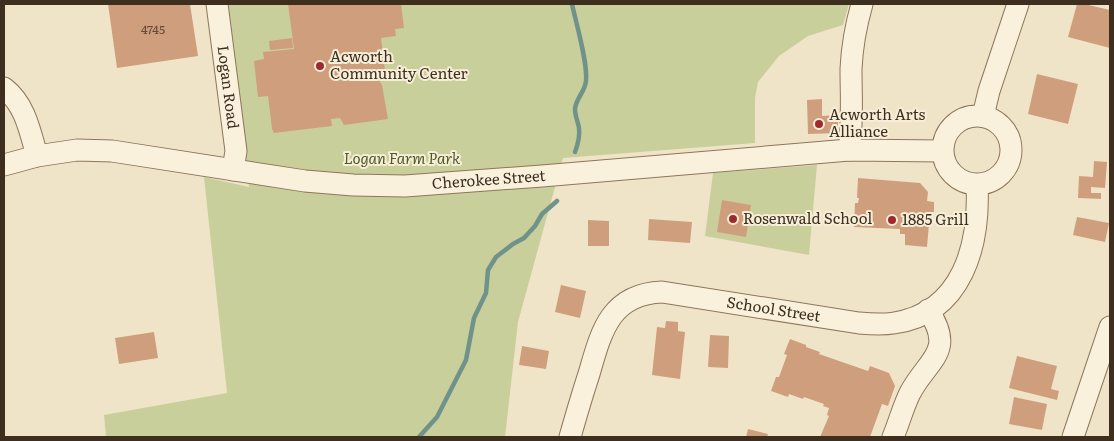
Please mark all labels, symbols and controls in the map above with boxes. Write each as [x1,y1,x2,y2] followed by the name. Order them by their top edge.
[141,20,165,38] house number: 4745
[212,44,246,130] street label: Logan Road
[330,44,468,84] place label: Acworth Community Center
[314,60,326,72] marker: Acworth Community Center
[829,102,925,142] place label: Acworth Arts Alliance
[813,118,825,130] marker: Acworth Arts Alliance
[344,146,461,169] park label: Logan Farm Park
[431,163,546,194] street label: Cherokee Street
[743,206,872,229] place label: Rosenwald School
[902,207,969,230] place label: 1885 Grill
[727,213,739,225] marker: Rosenwald School
[886,214,898,226] marker: 1885 Grill
[725,289,822,327] street label: School Street

